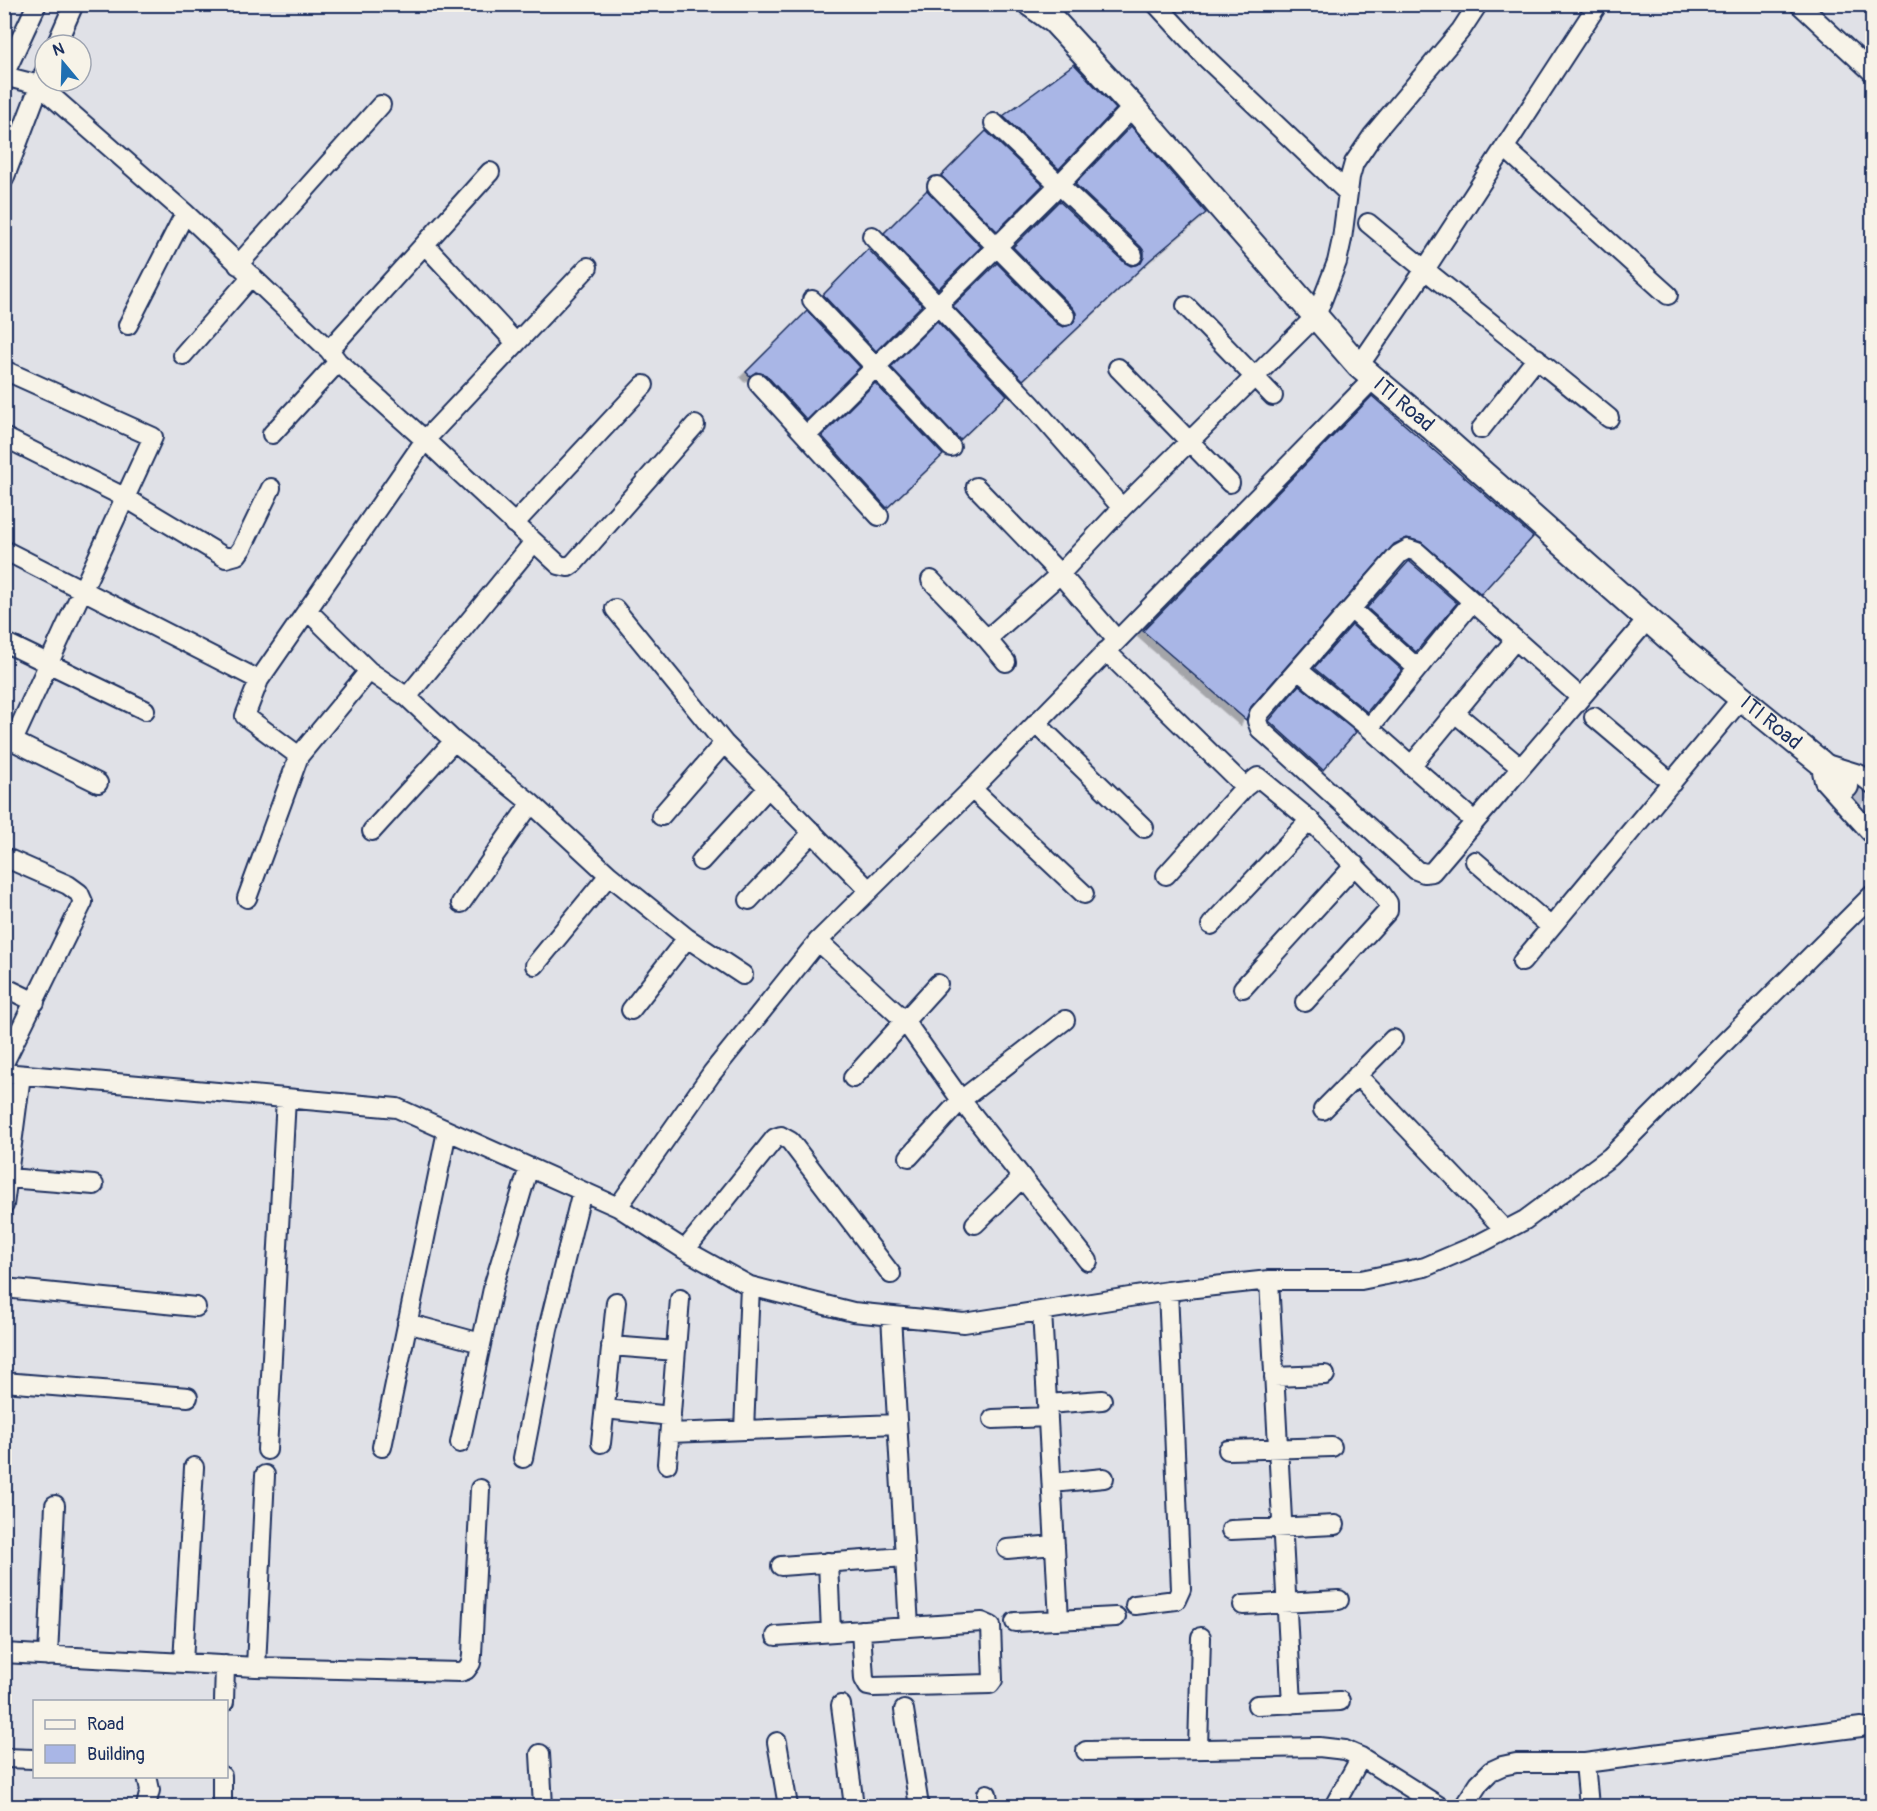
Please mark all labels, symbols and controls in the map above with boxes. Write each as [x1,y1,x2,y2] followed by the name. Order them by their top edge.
[33,33,93,93] north arrow
[50,38,67,61] text: N
[1368,371,1440,438] street label: ITI Road
[1735,690,1807,756] street label: ITI Road
[33,1700,228,1778] legend
[87,1713,124,1736] text: Road
[87,1743,145,1766] text: Building

